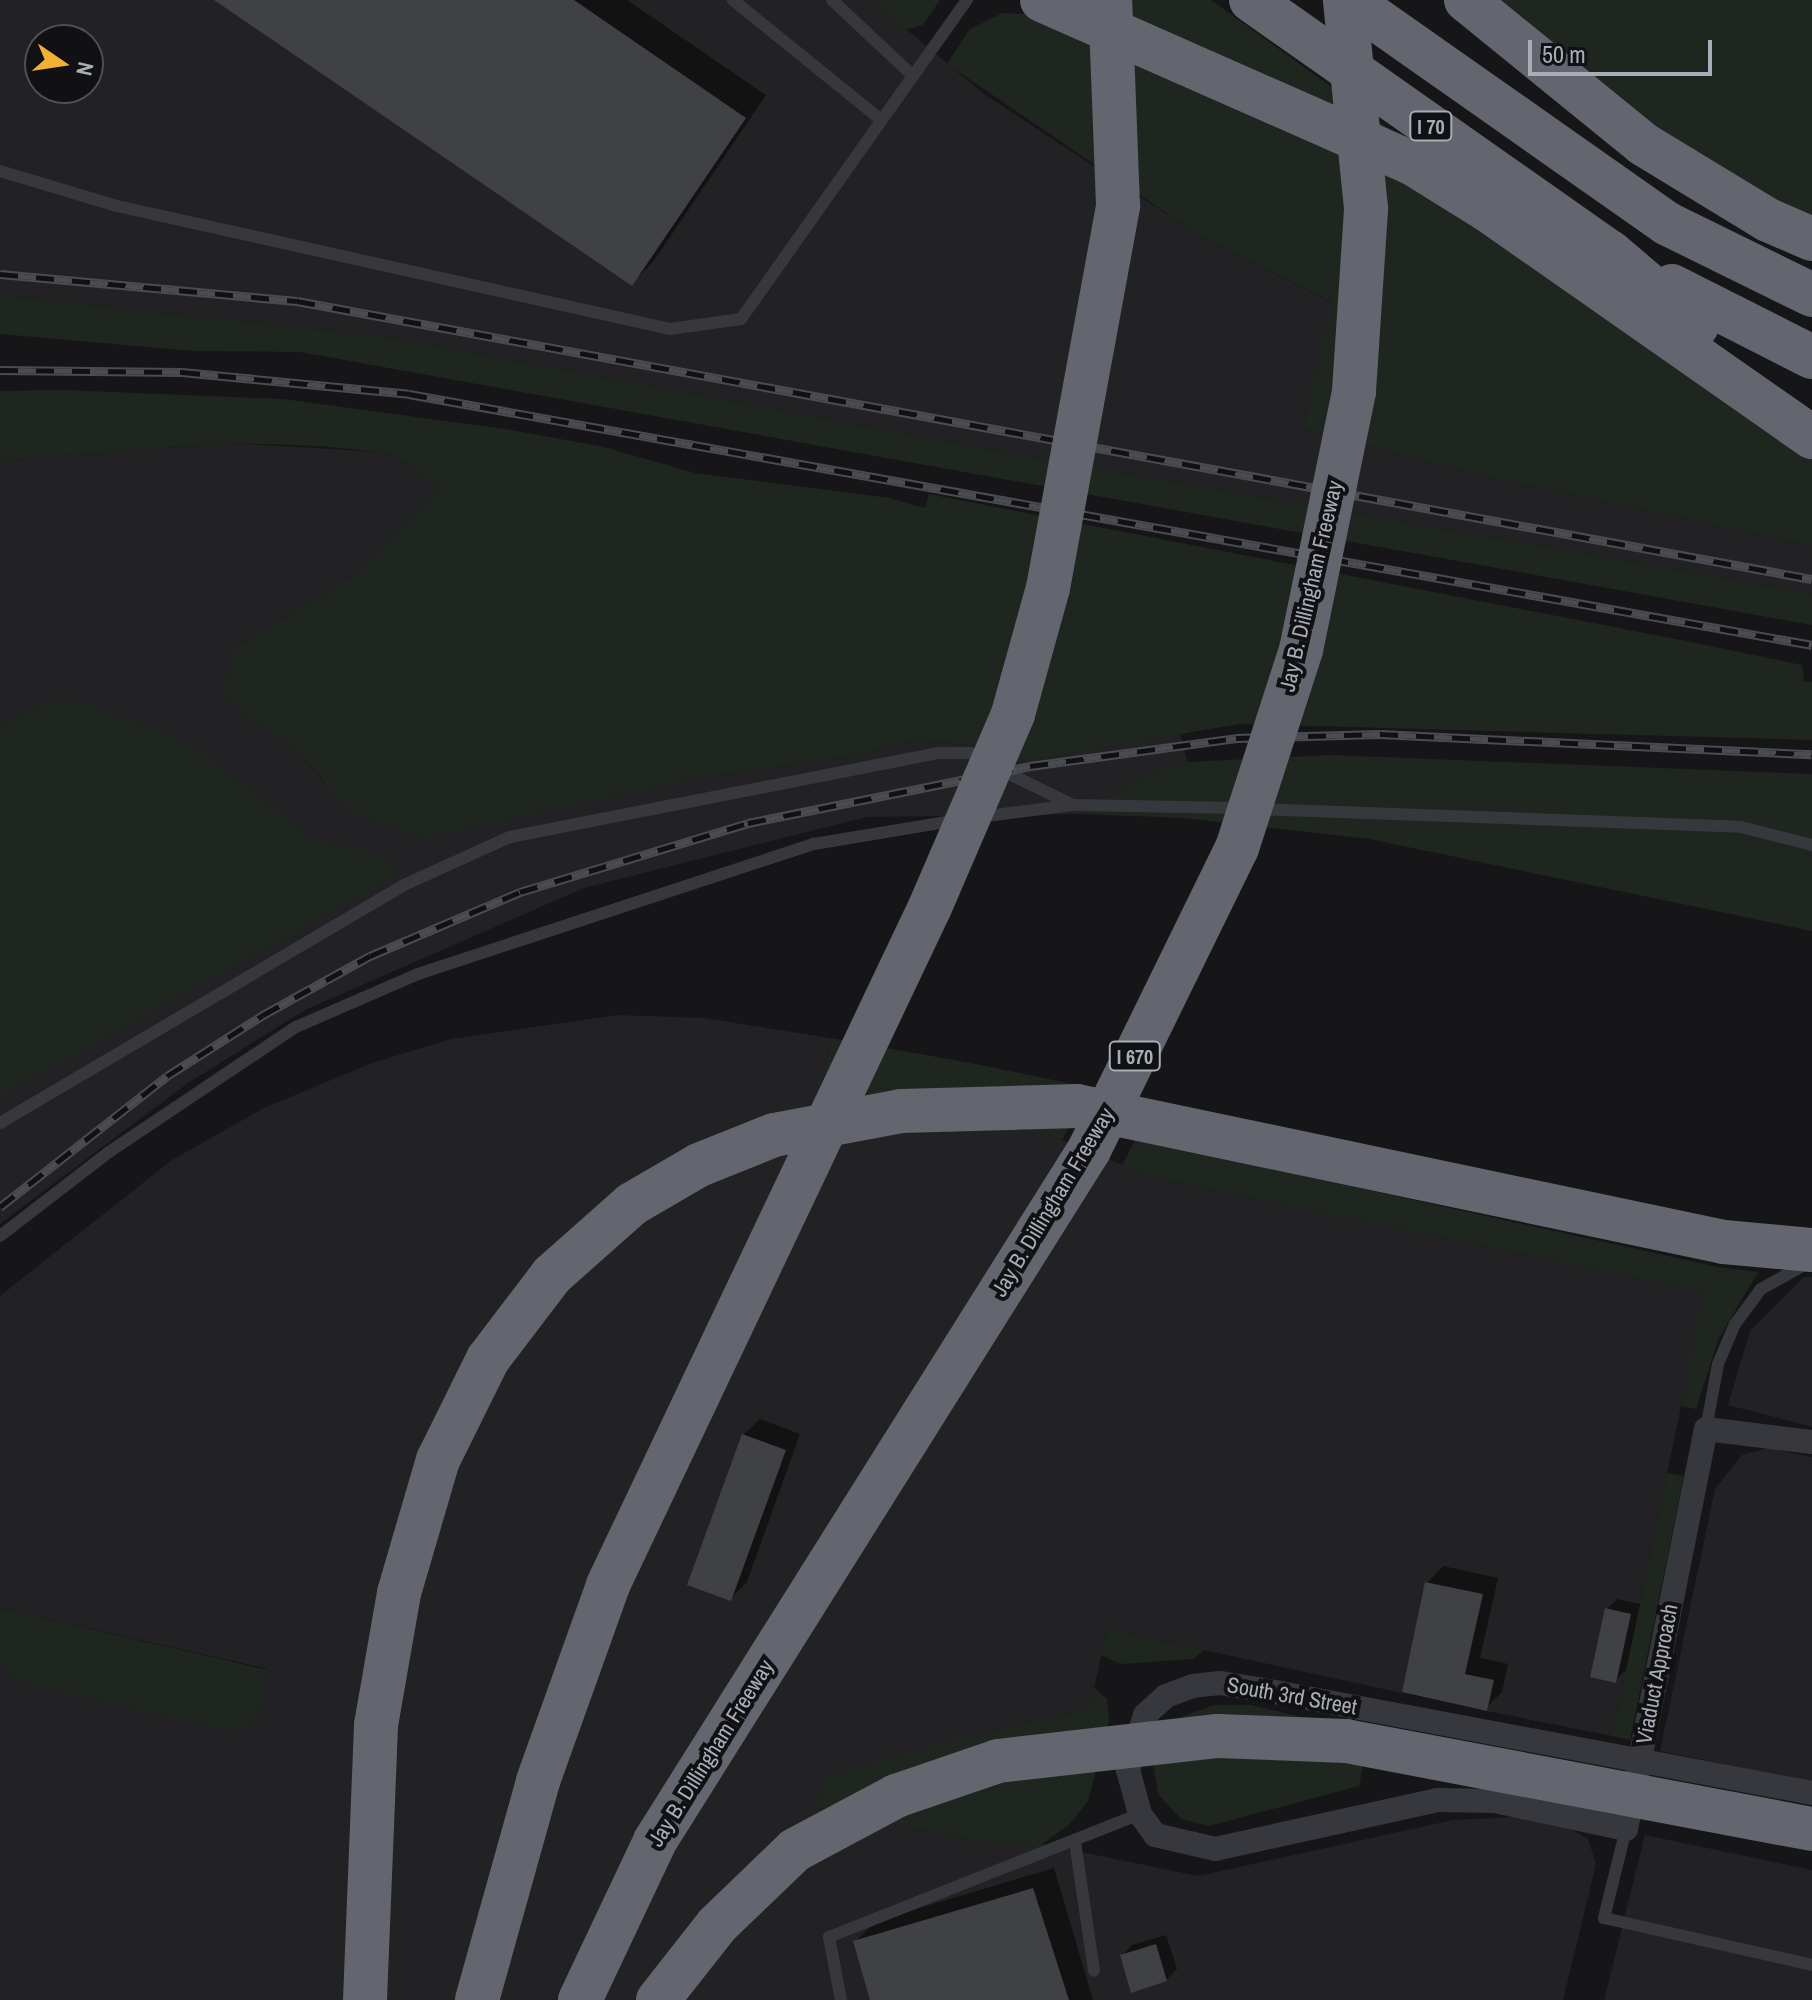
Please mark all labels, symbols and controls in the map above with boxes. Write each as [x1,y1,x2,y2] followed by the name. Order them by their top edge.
[24,24,104,104] north arrow
[1532,24,1716,74] scale bar
[1542,38,1586,70] text: 50 m
[69,59,102,79] text: N
[1409,110,1453,142] road number: I 70
[1274,478,1348,694] street label: Jay B. Dillingham Freeway
[1107,1040,1163,1072] road number: I 670
[986,1103,1120,1301] street label: Jay B. Dillingham Freeway
[1630,1601,1684,1747] street label: Viaduct Approach
[643,1655,779,1851] street label: Jay B. Dillingham Freeway
[1225,1672,1359,1720] street label: South 3rd Street

